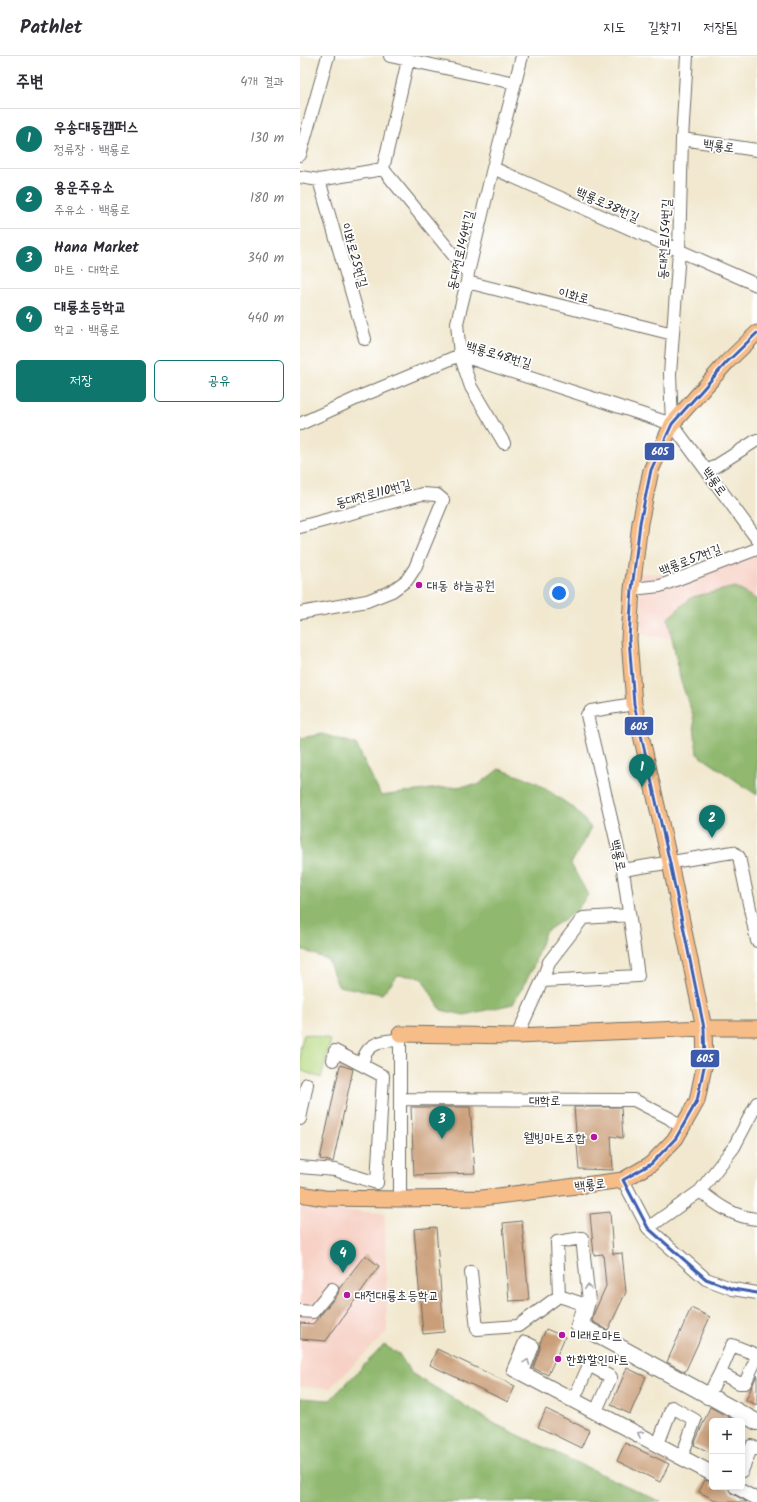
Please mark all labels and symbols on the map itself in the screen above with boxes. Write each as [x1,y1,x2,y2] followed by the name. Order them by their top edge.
[702,134,736,159] street label: 백룡로
[572,182,643,229] street label: 백룡로38번길
[653,198,678,280] street label: 동대전로154번길
[442,208,481,292] street label: 동대전로144번길
[334,220,373,290] street label: 이화로25번길
[556,282,591,310] street label: 이화로
[463,336,534,375] street label: 백룡로48번길
[644,442,675,461] line badge: 605
[651,443,670,461] text: 605
[696,463,732,501] street label: 백룡로
[333,474,414,515] street label: 동대전로110번길
[656,539,725,582] street label: 백룡로57번길
[427,576,495,597] place label: 대동 하늘공원
[414,580,424,590] marker: 대동 하늘공원
[549,583,569,603] your location
[624,716,654,736] line badge: 605
[630,718,649,736] text: 605
[629,754,655,787] pin: 1
[699,805,725,838] pin: 2
[604,838,631,873] street label: 백룡로
[690,1049,720,1068] line badge: 605
[696,1050,715,1068] text: 605
[529,1091,561,1112] street label: 대학로
[429,1106,455,1139] pin: 3
[523,1128,586,1149] place label: 웰빙마트조합
[589,1132,599,1142] marker: 웰빙마트조합
[573,1173,607,1198] street label: 백룡로
[330,1240,356,1273] pin: 4
[583,1284,592,1290] one-way arrow
[355,1286,439,1307] place label: 대전대룡초등학교
[342,1290,352,1300] marker: 대전대룡초등학교
[570,1326,622,1347] place label: 미래로마트
[557,1330,567,1340] marker: 미래로마트
[566,1350,629,1371] place label: 한화할인마트
[553,1354,563,1364] marker: 한화할인마트
[522,1358,530,1365] one-way arrow
[637,1432,645,1439] one-way arrow

